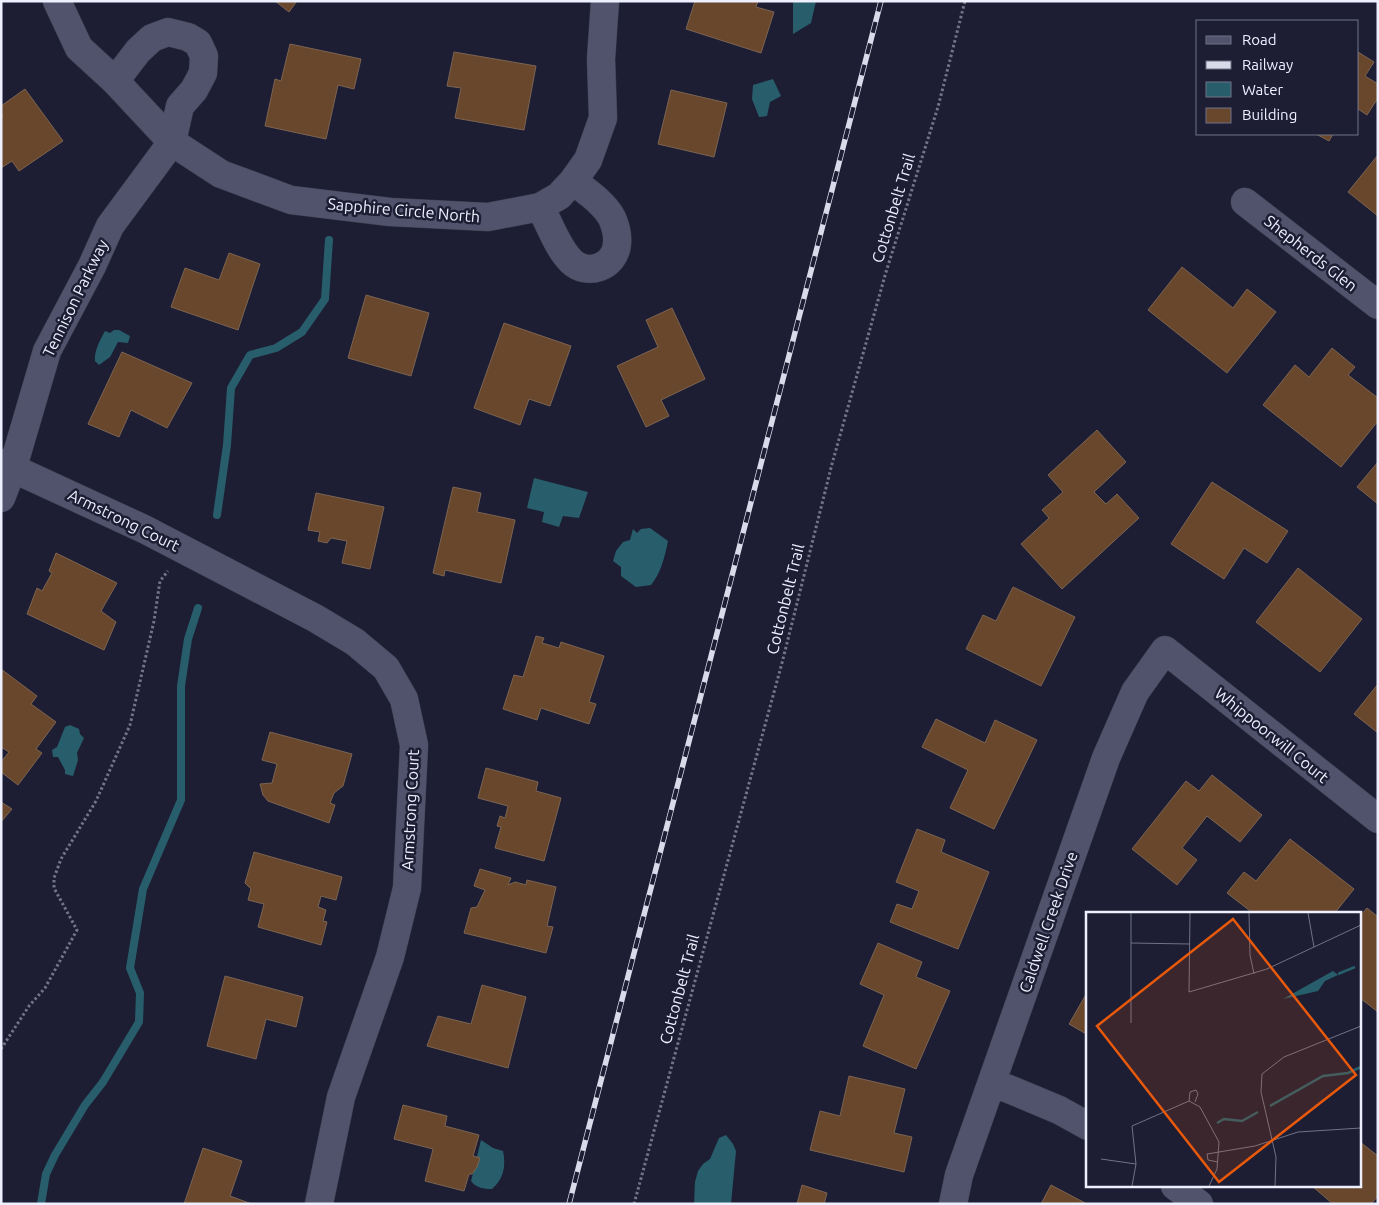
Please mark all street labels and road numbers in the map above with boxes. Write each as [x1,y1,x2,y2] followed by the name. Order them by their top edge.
[868,151,918,265] street label: Cottonbelt Trail
[327,194,481,226] street label: Sapphire Circle North
[1261,211,1361,295] street label: Shepherds Glen
[39,236,111,360] street label: Tennison Parkway
[65,485,183,555] street label: Armstrong Court
[763,542,807,656] street label: Cottonbelt Trail
[1212,684,1333,787] street label: Whippoorwill Court
[398,748,422,871] street label: Armstrong Court
[1015,849,1081,995] street label: Caldwell Creek Drive
[656,932,702,1046] street label: Cottonbelt Trail

